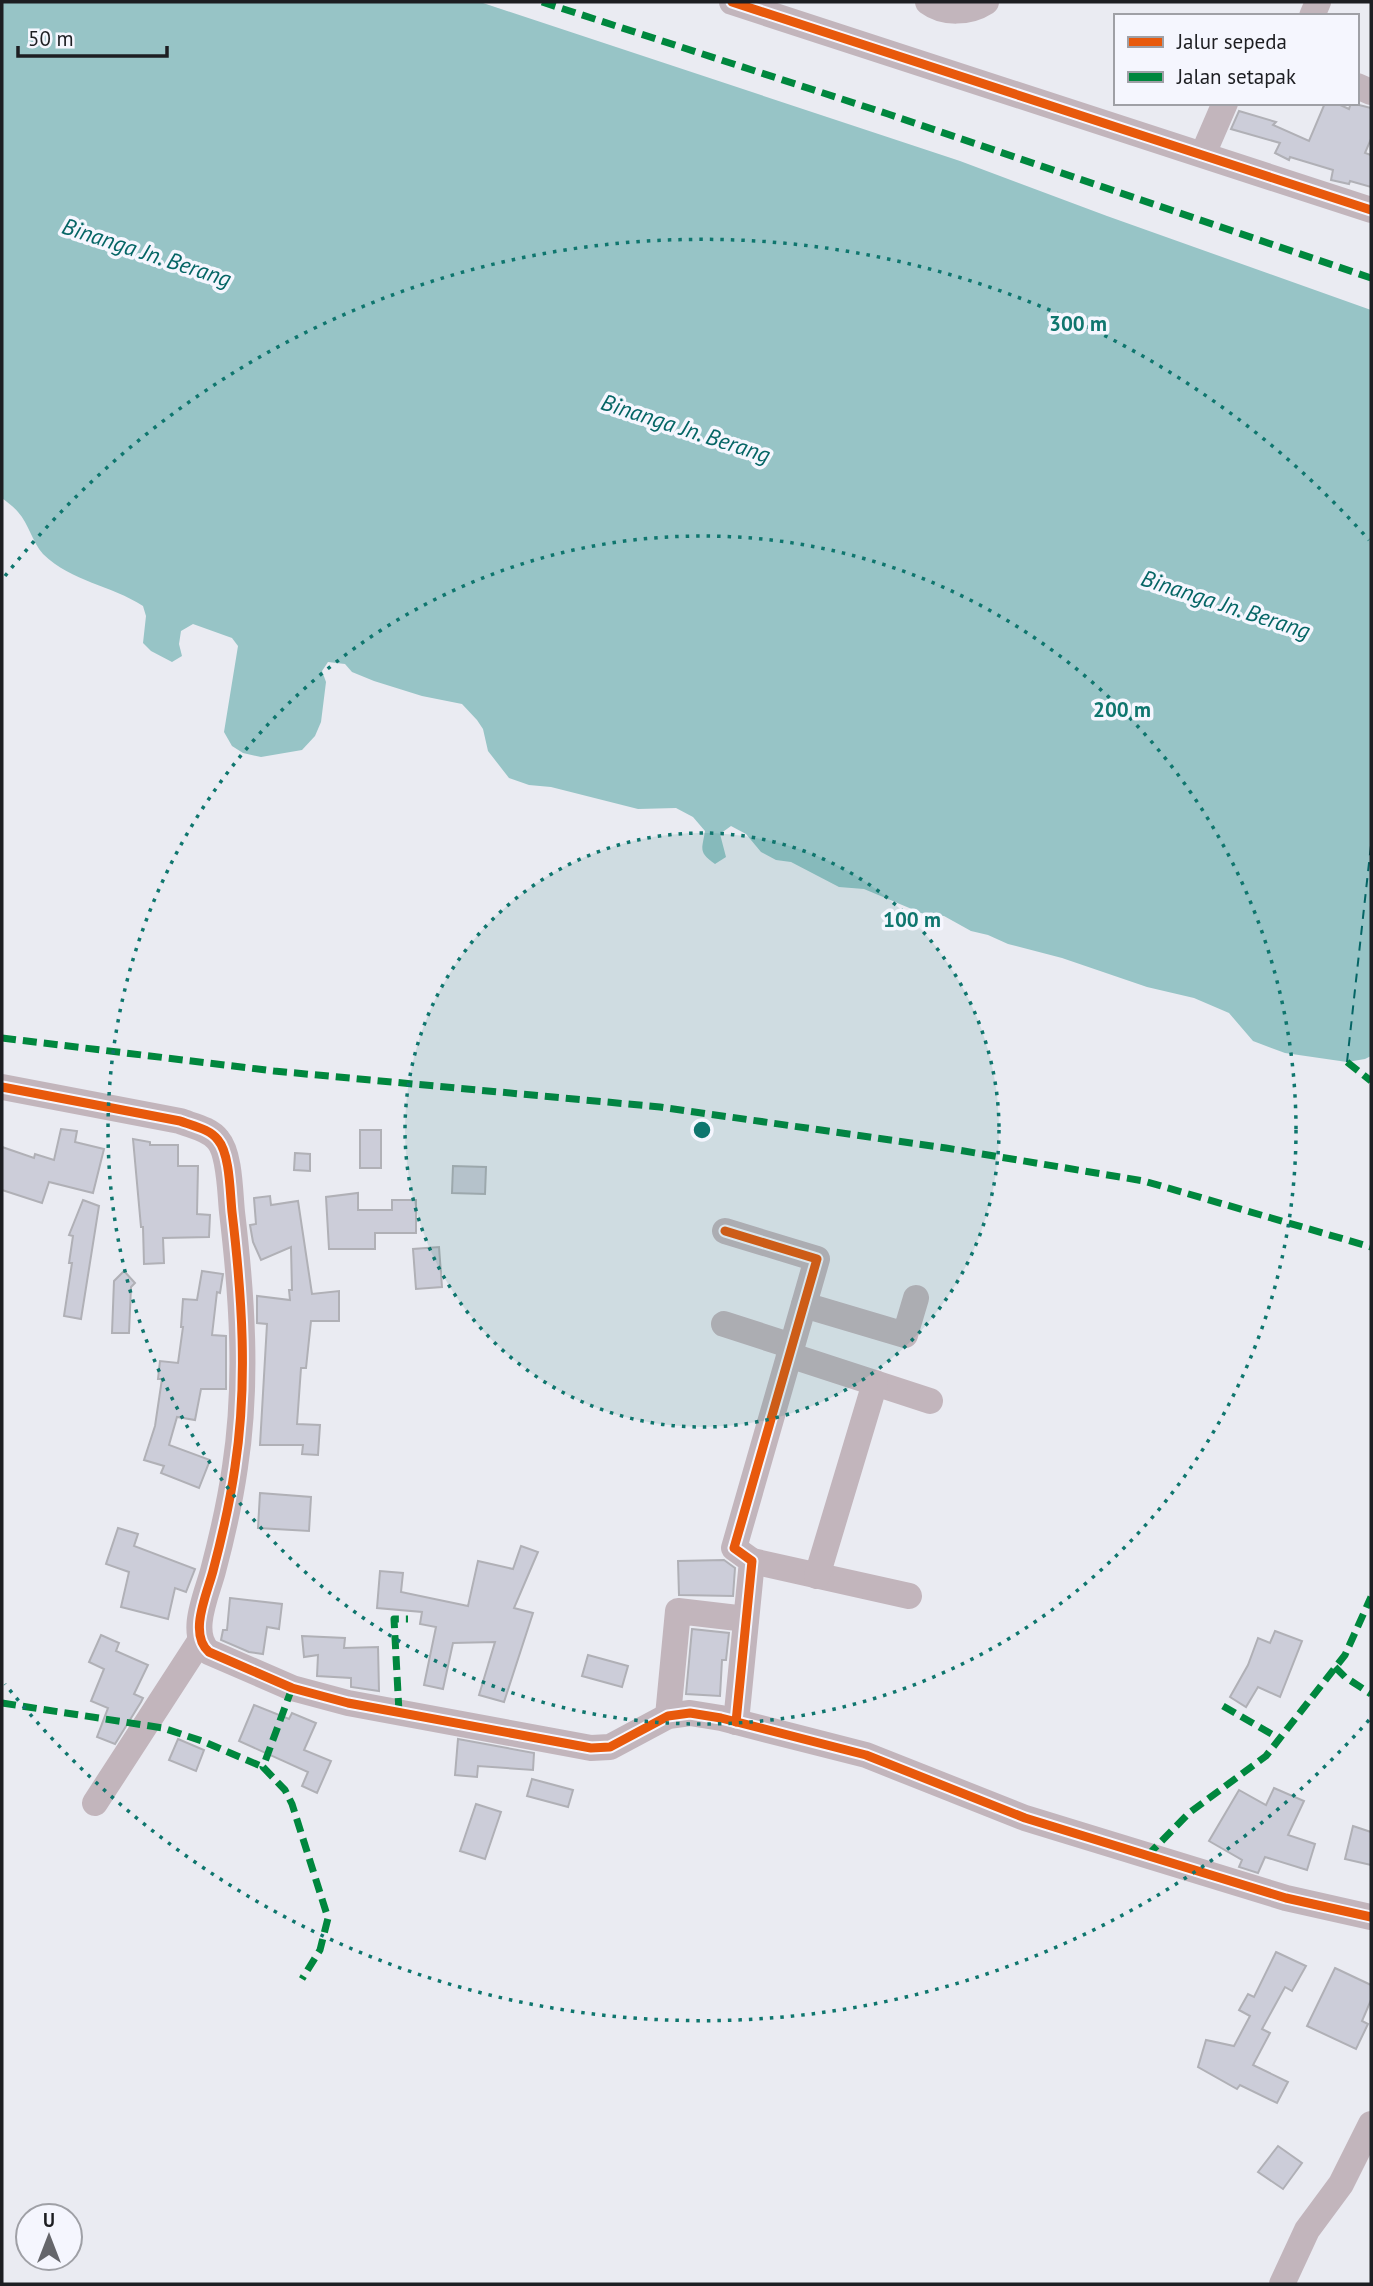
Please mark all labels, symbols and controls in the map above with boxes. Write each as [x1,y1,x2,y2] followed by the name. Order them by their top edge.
[18,14,166,58] scale bar
[1114,14,1359,105] legend
[28,25,74,52] text: 50 m
[1176,28,1287,55] text: Jalur sepeda
[1176,63,1296,90] text: Jalan setapak
[59,211,236,293] water label: Binanga Jn. Berang
[1049,310,1107,337] text: 300 m
[598,387,775,469] water label: Binanga Jn. Berang
[1138,563,1315,645] water label: Binanga Jn. Berang
[1093,696,1151,723] text: 200 m
[883,906,941,933] text: 100 m
[690,1118,714,1142] centre of rings
[14,2202,84,2272] north arrow
[43,2208,55,2232] text: U

